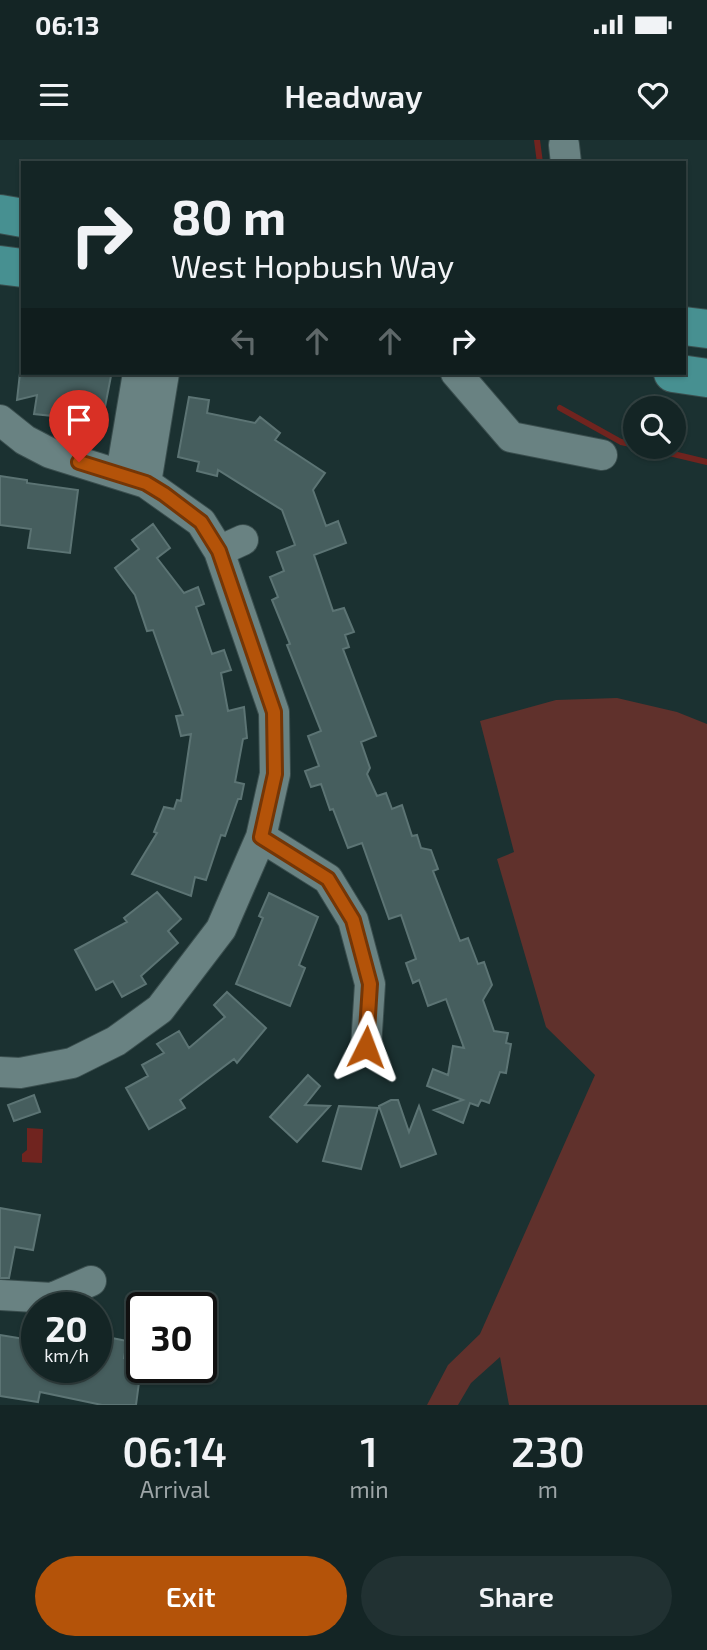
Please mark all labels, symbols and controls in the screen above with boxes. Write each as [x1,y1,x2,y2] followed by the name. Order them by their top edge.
[35,9,99,40] text: 06:13
[35,76,73,114] icon: menu
[284,76,423,114] text: Headway
[634,76,672,114] icon: heart
[171,186,286,245] text: 80 m
[56,189,147,280] icon: right
[171,246,454,284] text: West Hopbush Way
[225,322,263,360] icon: left
[298,322,336,360] icon: ahead
[371,322,409,360] icon: ahead
[444,322,482,360] icon: right
[49,390,109,462] pin
[623,396,686,459] map controls
[623,396,686,459] button: search
[60,401,98,439] icon: arrive
[329,1010,403,1084] position arrow
[126,1292,217,1383] speed limit sign: 30
[45,1307,88,1349] text: 20
[44,1344,89,1366] text: km/h
[122,1425,227,1475] text: 06:14
[360,1425,378,1475] text: 1
[511,1425,585,1475] text: 230
[140,1475,210,1503] text: Arrival
[349,1475,389,1503] text: min
[538,1475,558,1503] text: m
[35,1556,347,1636] button: Exit
[361,1556,672,1636] button: Share

